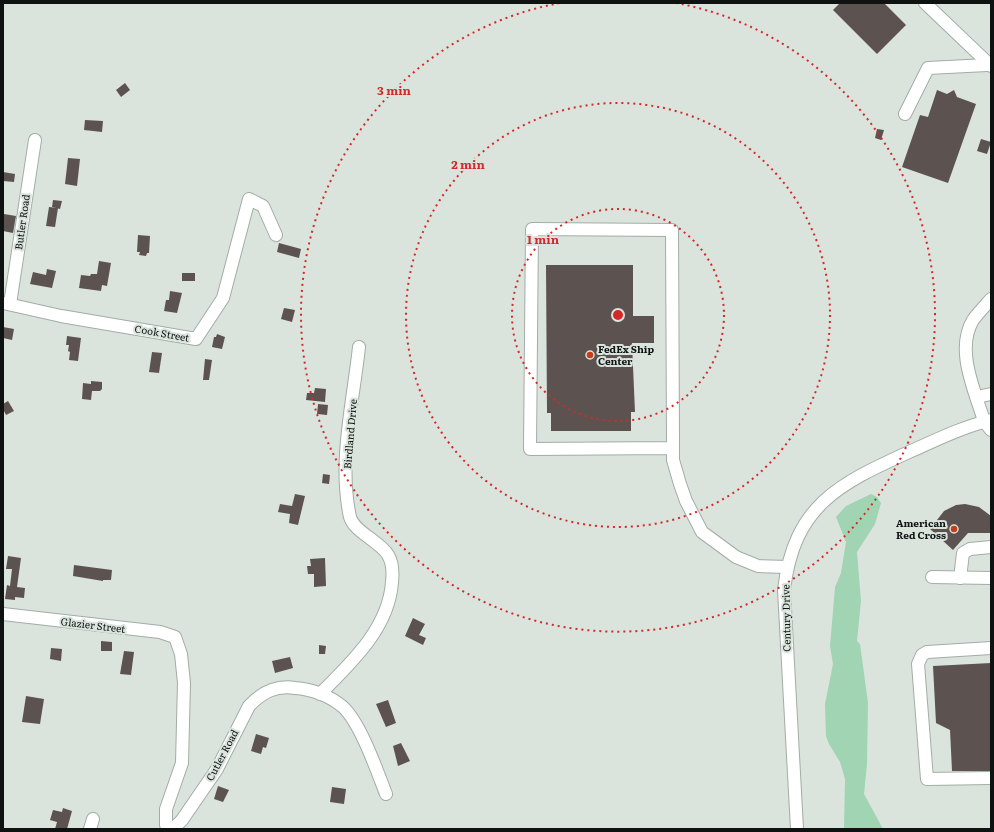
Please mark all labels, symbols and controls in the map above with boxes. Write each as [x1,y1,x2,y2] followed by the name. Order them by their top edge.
[377,81,412,99] text: 3 min
[451,155,485,173] text: 2 min
[10,193,33,251] street label: Butler Road
[527,230,560,248] text: 1 min
[611,308,625,322] centre of rings
[134,320,191,345] street label: Cook Street
[598,341,655,368] place label: FedEx Ship Center
[585,350,595,360] marker: FedEx Ship Center
[339,398,360,470] street label: Birdland Drive
[896,515,946,542] place label: American Red Cross
[949,524,959,534] marker: American Red Cross
[777,584,794,652] street label: Century Drive
[60,613,126,636] street label: Glazier Street
[202,726,241,783] street label: Cutler Road

